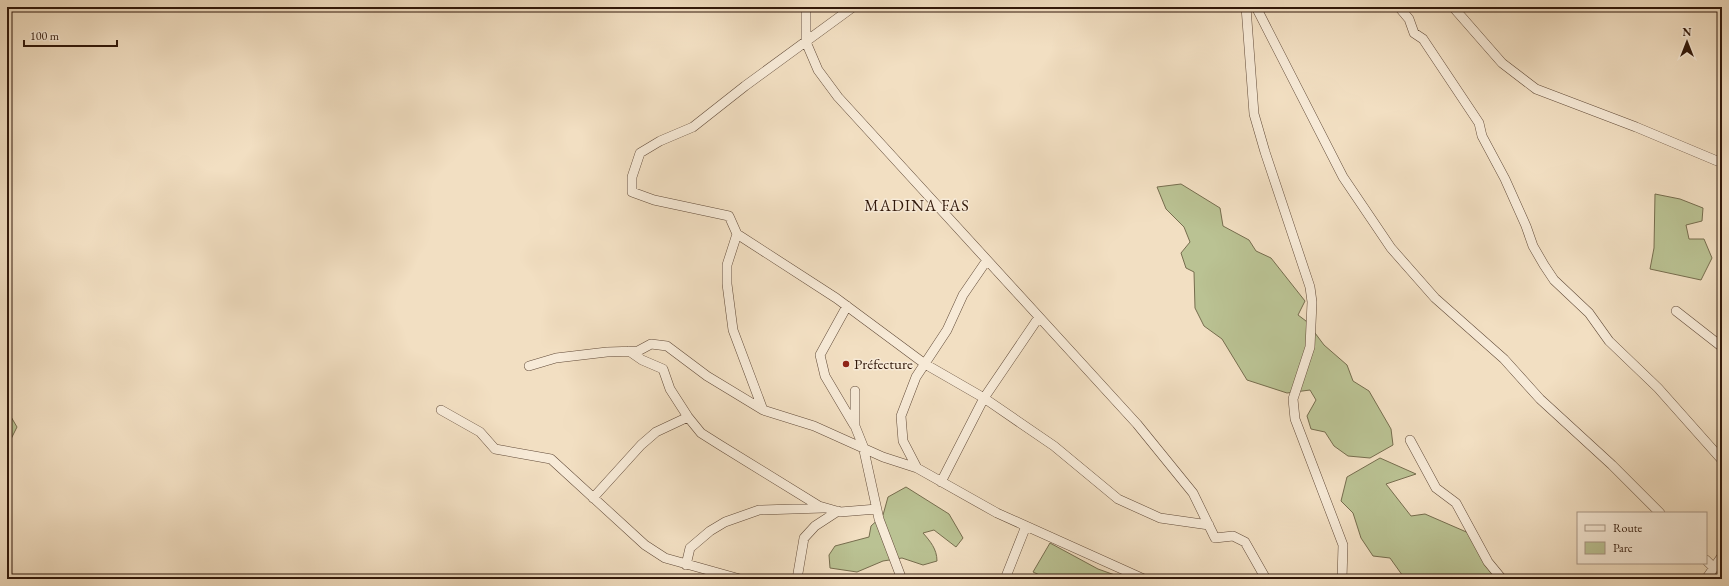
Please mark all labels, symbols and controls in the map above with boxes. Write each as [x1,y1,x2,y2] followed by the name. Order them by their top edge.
[24,22,117,48] scale bar
[1667,22,1707,62] north arrow
[1683,25,1692,39] text: N
[30,28,60,44] text: 100 m
[864,195,970,216] district label: MADINA FAS
[854,354,913,373] place label: Préfecture
[841,359,851,369] marker: Préfecture
[1577,512,1707,564] legend
[1613,520,1643,536] text: Route
[1613,540,1633,556] text: Parc

